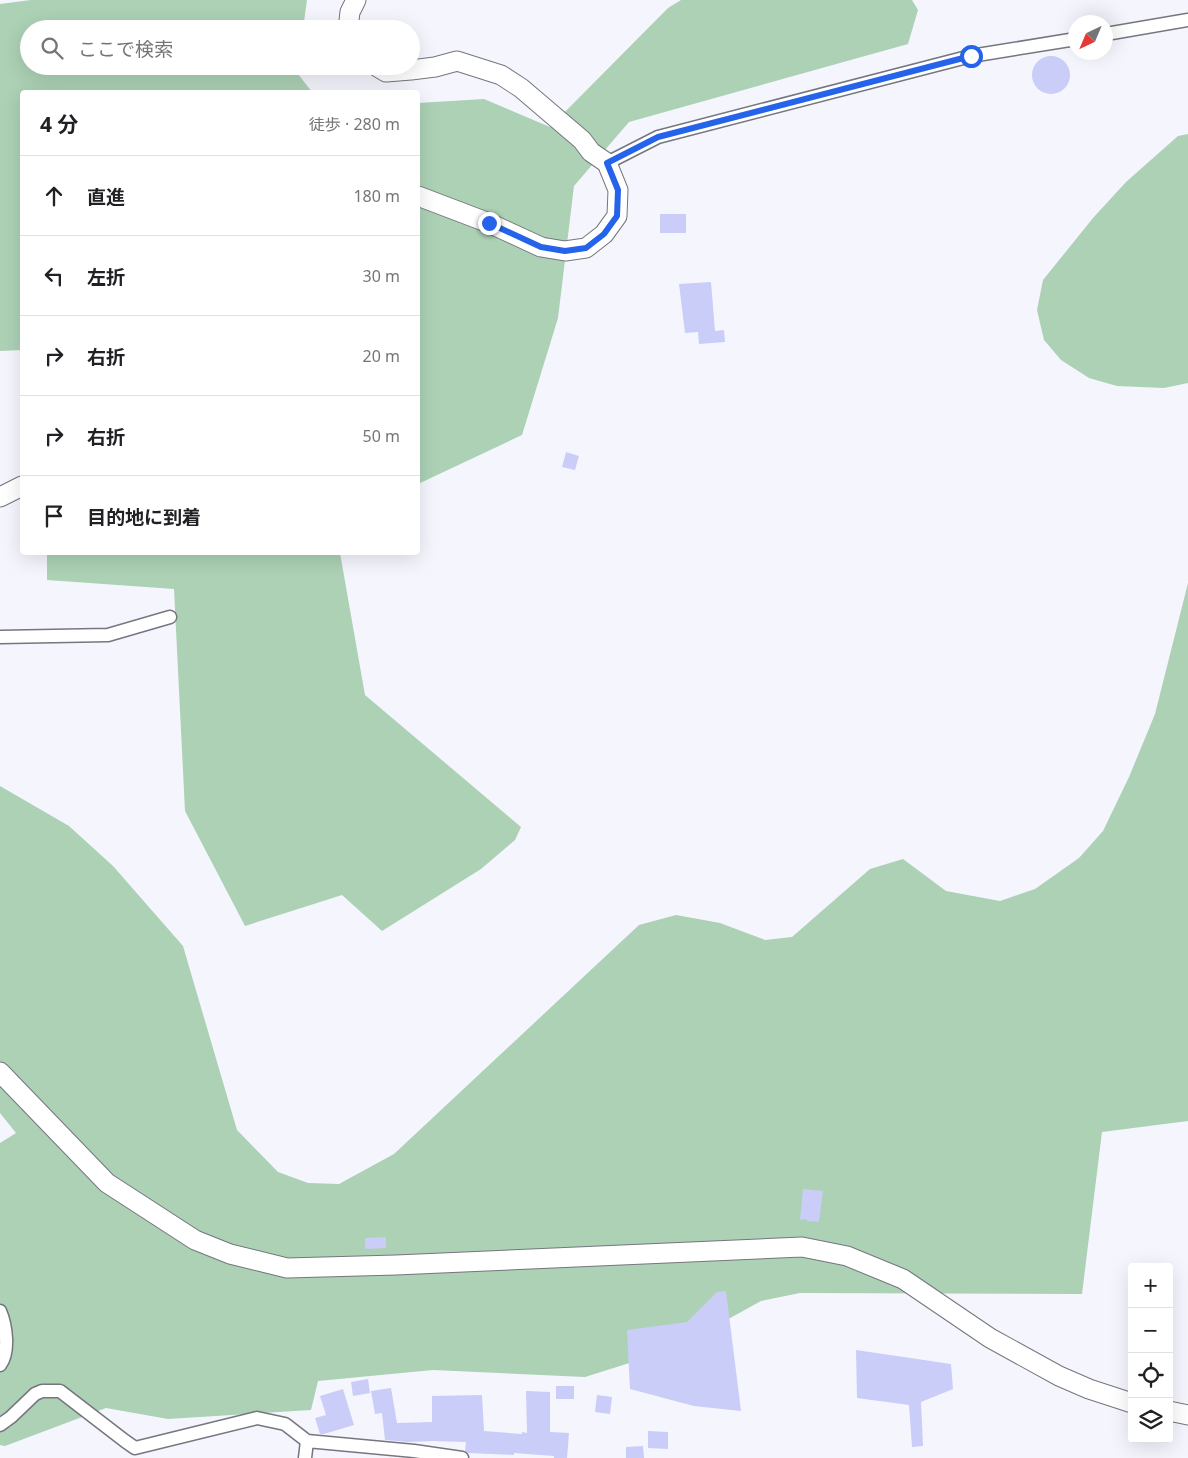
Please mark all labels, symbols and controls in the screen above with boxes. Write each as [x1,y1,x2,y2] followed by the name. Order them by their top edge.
[1068,15,1113,60] north arrow
[20,20,420,75] search box
[38,34,66,62] icon: search
[78,36,173,62] text: ここで検索
[960,45,983,68] route start
[40,110,78,138] text: 4 分
[309,113,400,135] text: 徒歩 · 280 m
[40,182,68,210] icon: ahead
[87,184,125,210] text: 直進
[353,185,400,207] text: 180 m
[478,212,501,235] route end
[40,262,68,290] icon: left
[87,264,125,290] text: 左折
[363,265,400,287] text: 30 m
[40,342,68,370] icon: right
[87,344,125,370] text: 右折
[363,345,400,367] text: 20 m
[40,422,68,450] icon: right
[87,424,125,450] text: 右折
[363,425,400,447] text: 50 m
[40,502,68,530] icon: arrive
[87,504,201,530] text: 目的地に到着
[1128,1263,1173,1443] map controls
[1128,1263,1173,1308] button: +
[1128,1308,1173,1353] button: −
[1128,1353,1173,1398] button: locate
[1128,1398,1173,1443] button: layers

